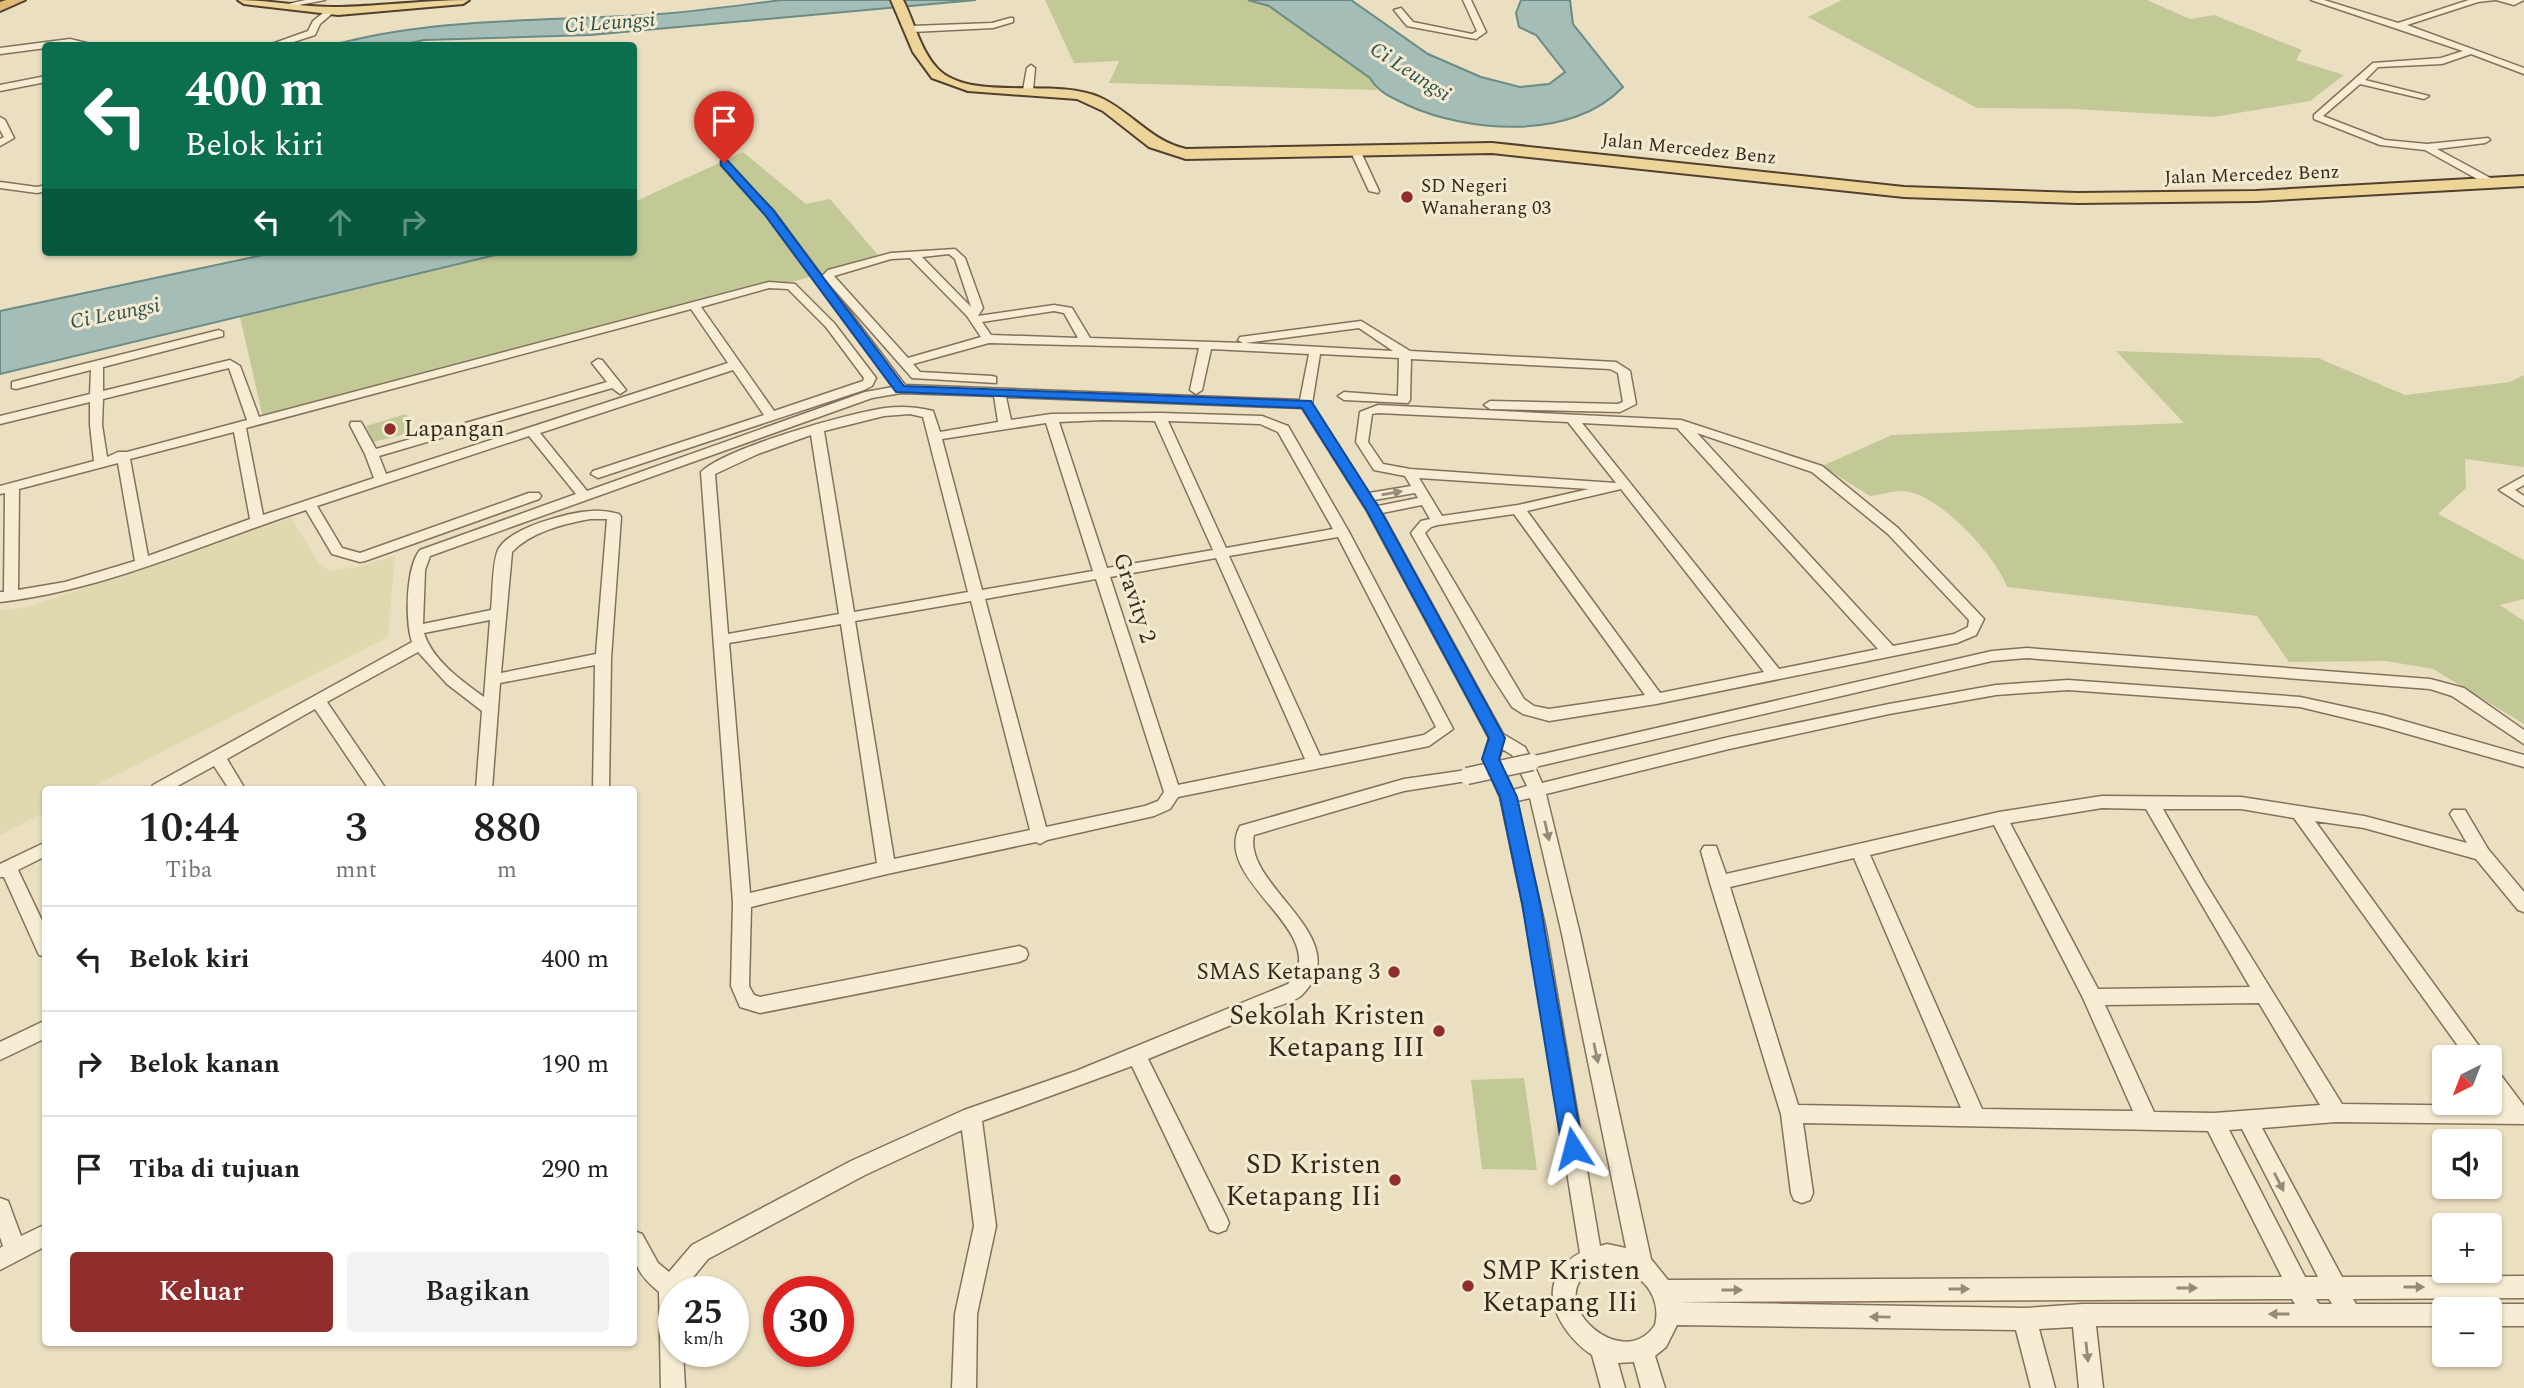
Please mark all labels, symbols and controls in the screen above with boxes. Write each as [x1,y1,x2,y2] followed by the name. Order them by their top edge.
[563,4,657,42] water label: Ci Leungsi
[1363,34,1457,110] water label: Ci Leungsi
[185,53,324,128] text: 400 m
[70,70,161,161] icon: left
[694,91,754,163] pin
[705,102,743,140] icon: arrive
[185,121,324,170] text: Belok kiri
[1600,125,1778,173] street label: Jalan Mercedez Benz
[2164,157,2340,193] street label: Jalan Mercedez Benz
[1421,172,1552,223] place label: SD Negeri Wanaherang 03
[1399,189,1415,205] marker: SD Negeri Wanaherang 03
[248,203,286,241] icon: left
[321,203,359,241] icon: ahead
[394,203,432,241] icon: right
[67,290,163,338] water label: Ci Leungsi
[404,412,504,447] place label: Lapangan
[382,421,398,437] marker: Lapangan
[1381,487,1403,498] one-way arrow
[1103,548,1165,648] street label: Gravity 2
[138,797,239,860] text: 10:44
[345,797,367,860] text: 3
[473,797,541,860] text: 880
[1542,821,1553,843] one-way arrow
[165,853,212,888] text: Tiba
[336,853,377,888] text: mnt
[497,853,517,888] text: m
[129,939,249,979] text: Belok kiri
[541,939,609,979] text: 400 m
[70,940,108,978] icon: left
[1196,955,1380,990] place label: SMAS Ketapang 3
[1386,964,1402,980] marker: SMAS Ketapang 3
[1229,994,1425,1069] place label: Sekolah Kristen Ketapang III
[1431,1023,1447,1039] marker: Sekolah Kristen Ketapang III
[1591,1042,1602,1064] one-way arrow
[129,1044,280,1084] text: Belok kanan
[541,1044,609,1084] text: 190 m
[70,1045,108,1083] icon: right
[2432,1045,2502,1115] north arrow
[2432,1045,2502,1367] map controls
[1536,1111,1610,1185] position arrow
[2432,1129,2502,1199] button: sound
[1226,1143,1381,1218] place label: SD Kristen Ketapang IIi
[129,1149,300,1189] text: Tiba di tujuan
[541,1149,609,1189] text: 290 m
[70,1150,108,1188] icon: arrive
[1387,1172,1403,1188] marker: SD Kristen Ketapang IIi
[2274,1172,2285,1192] one-way arrow
[2432,1213,2502,1283] button: +
[1482,1249,1640,1324] place label: SMP Kristen Ketapang IIi
[70,1252,333,1332] button: Keluar
[347,1252,609,1332] button: Bagikan
[763,1276,854,1367] speed limit sign: 30
[1460,1278,1476,1294] marker: SMP Kristen Ketapang IIi
[2403,1281,2425,1293] one-way arrow
[2176,1282,2198,1294] one-way arrow
[1948,1283,1970,1295] one-way arrow
[1721,1284,1743,1296] one-way arrow
[684,1286,723,1339] text: 25
[2432,1297,2502,1367] button: −
[2267,1308,2289,1320] one-way arrow
[1868,1311,1890,1323] one-way arrow
[683,1325,724,1352] text: km/h
[2081,1341,2092,1363] one-way arrow

